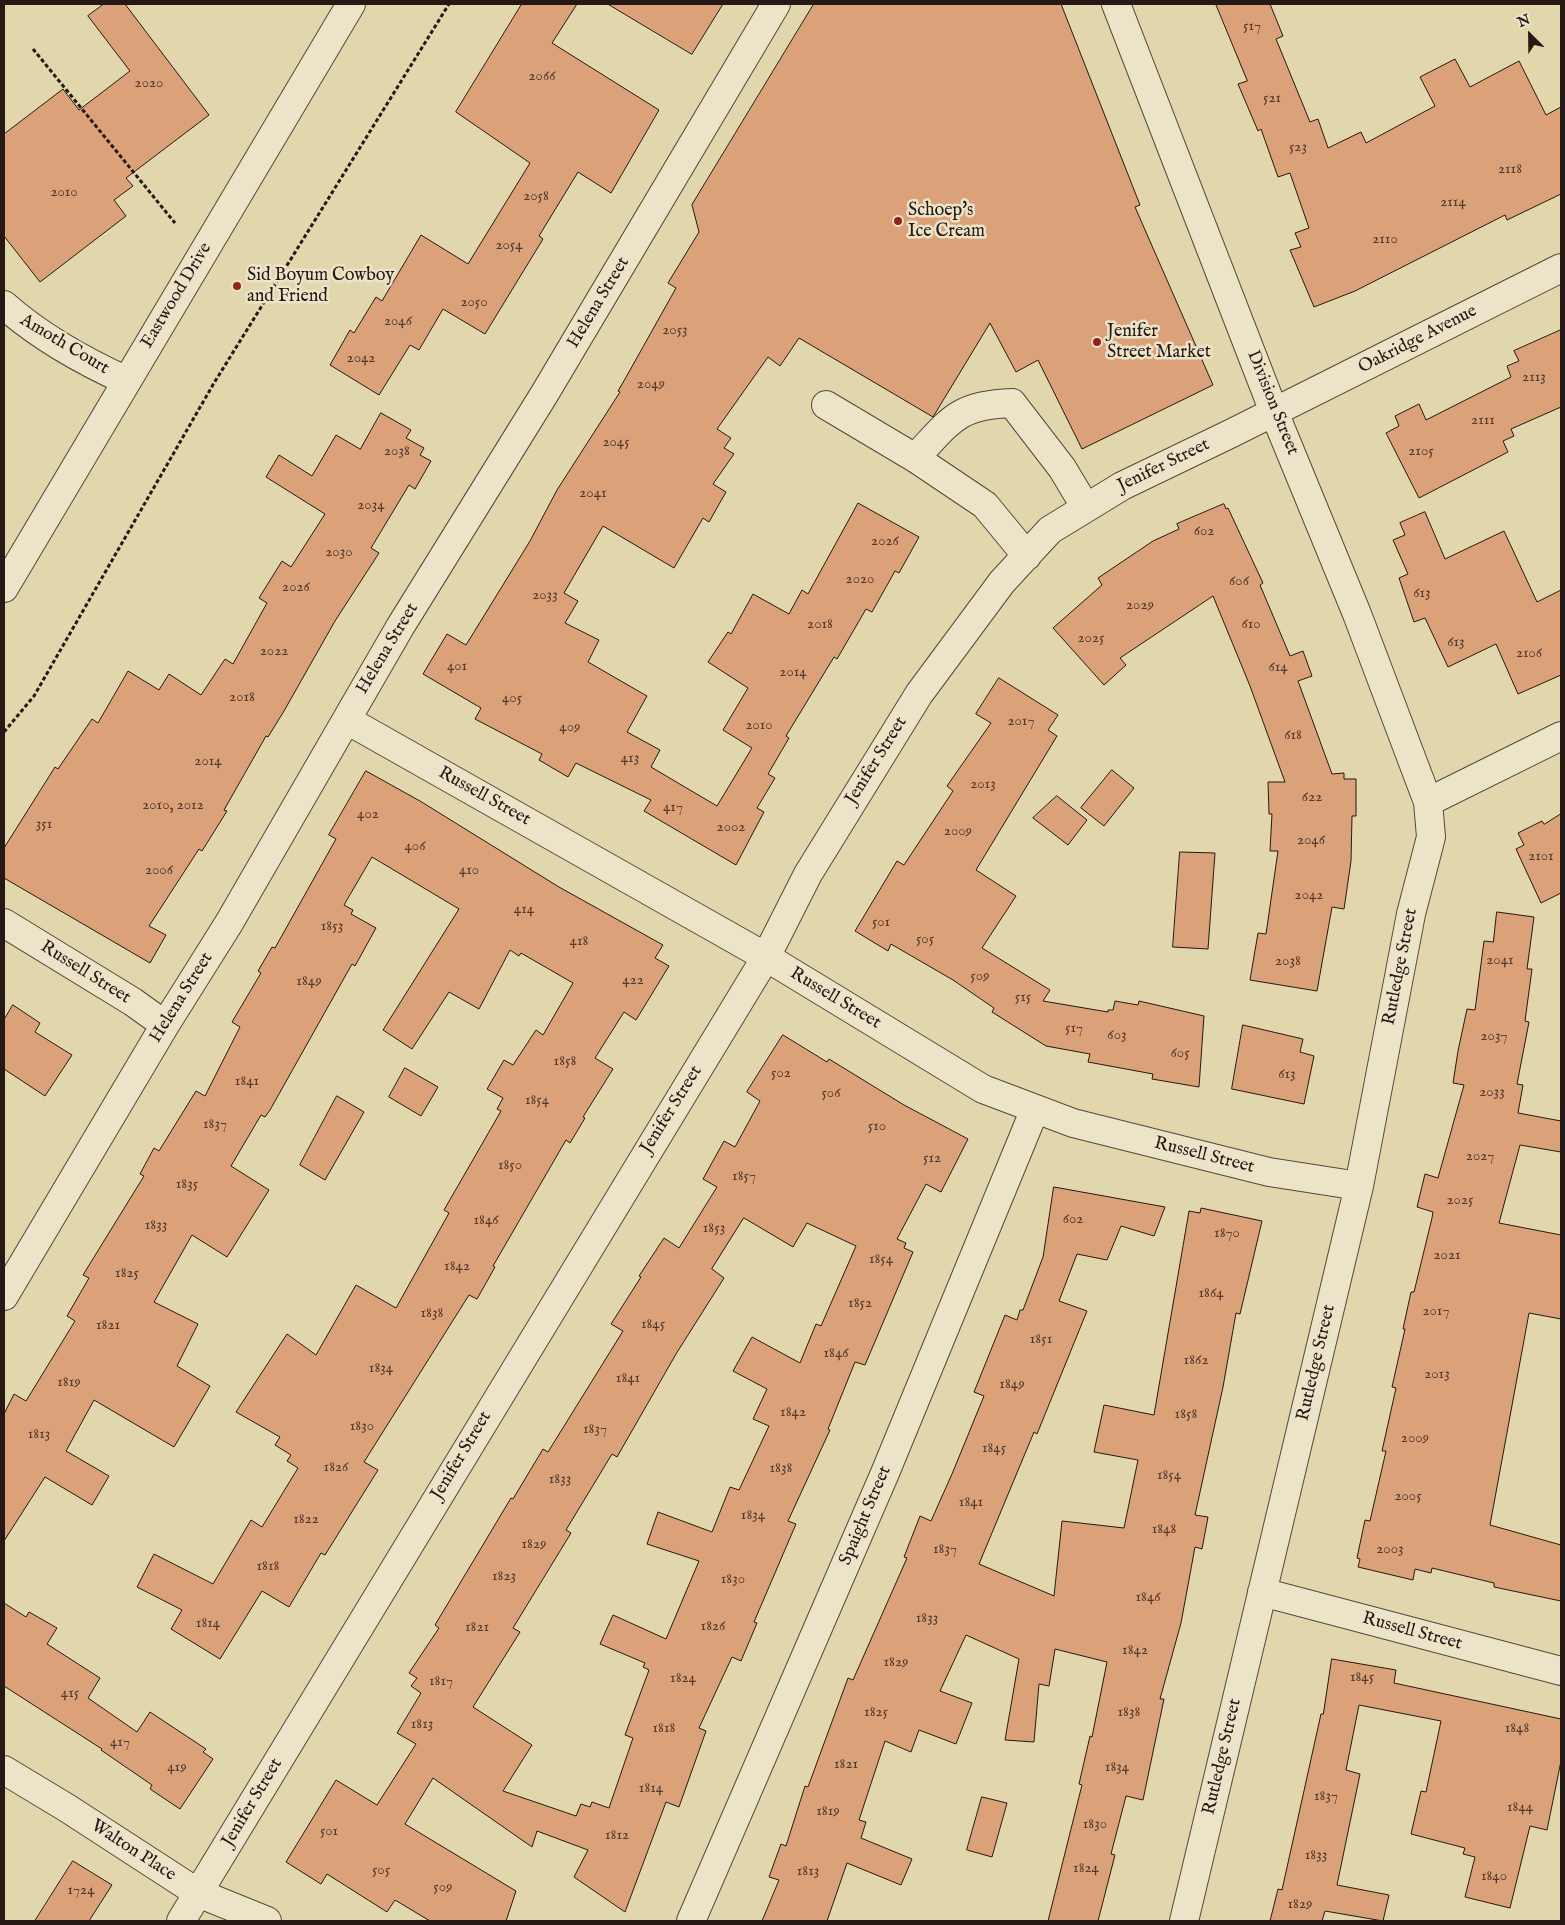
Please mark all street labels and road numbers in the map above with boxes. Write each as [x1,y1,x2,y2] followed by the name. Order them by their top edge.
[137,239,217,353] street label: Eastwood Drive
[563,253,635,353] street label: Helena Street
[1355,301,1481,379] street label: Oakridge Avenue
[16,310,112,380] street label: Amoth Court
[1241,348,1303,458] street label: Division Street
[1115,434,1213,498] street label: Jenifer Street
[352,599,424,699] street label: Helena Street
[841,713,913,809] street label: Jenifer Street
[434,763,534,831] street label: Russell Street
[1379,907,1423,1027] street label: Rutledge Street
[36,937,134,1009] street label: Russell Street
[146,949,218,1047] street label: Helena Street
[786,963,884,1035] street label: Russell Street
[636,1062,708,1158] street label: Jenifer Street
[1152,1133,1256,1179] street label: Russell Street
[1293,1303,1341,1423] street label: Rutledge Street
[427,1408,497,1504] street label: Jenifer Street
[835,1463,897,1569] street label: Spaight Street
[1360,1608,1464,1656] street label: Russell Street
[1199,1697,1247,1817] street label: Rutledge Street
[218,1755,288,1851] street label: Jenifer Street
[86,1815,180,1887] street label: Walton Place

